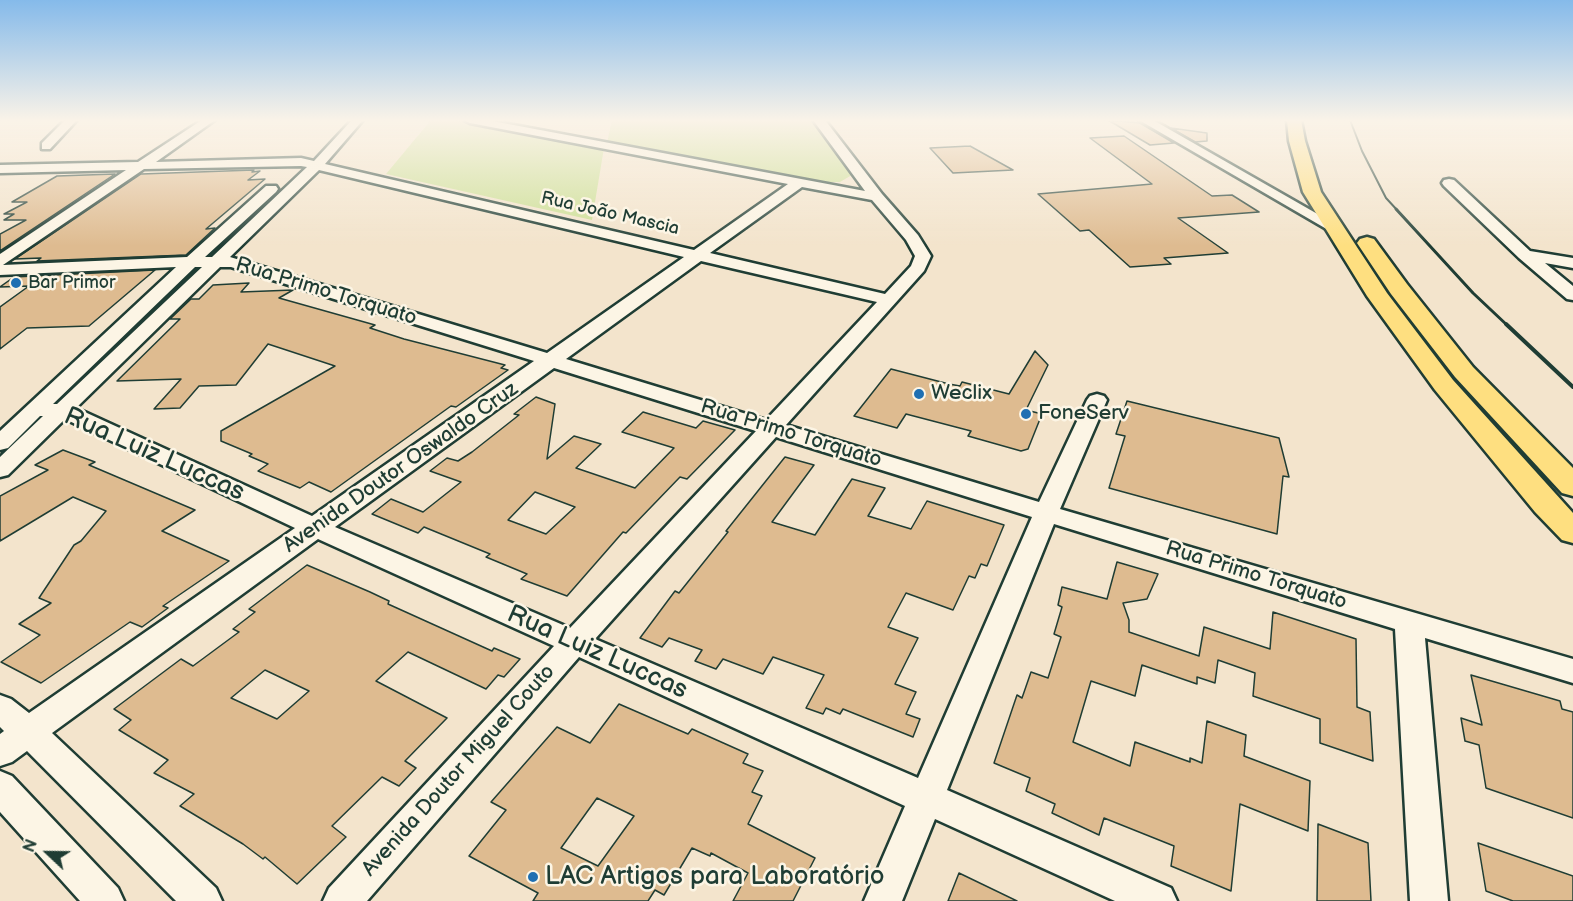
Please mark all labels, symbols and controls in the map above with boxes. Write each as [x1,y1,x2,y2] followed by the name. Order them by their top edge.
[539,188,681,240] street label: Rua João Mascia
[232,252,420,332] street label: Rua Primo Torquato
[28,272,116,294] place label: Bar Primor
[9,276,23,290] marker: Bar Primor
[279,377,523,559] street label: Avenida Doutor Oswaldo Cruz
[931,381,992,407] place label: Weclix
[912,387,926,401] marker: Weclix
[697,394,885,474] street label: Rua Primo Torquato
[59,401,249,509] street label: Rua Luiz Luccas
[1038,401,1129,427] place label: FoneServ
[1019,407,1033,421] marker: FoneServ
[1162,536,1350,616] street label: Rua Primo Torquato
[502,599,692,707] street label: Rua Luiz Luccas
[357,660,561,882] street label: Avenida Doutor Miguel Couto
[18,823,78,883] north arrow
[20,837,42,855] text: N
[545,861,884,893] place label: LAC Artigos para Laboratório
[526,870,540,884] marker: LAC Artigos para Laboratório

